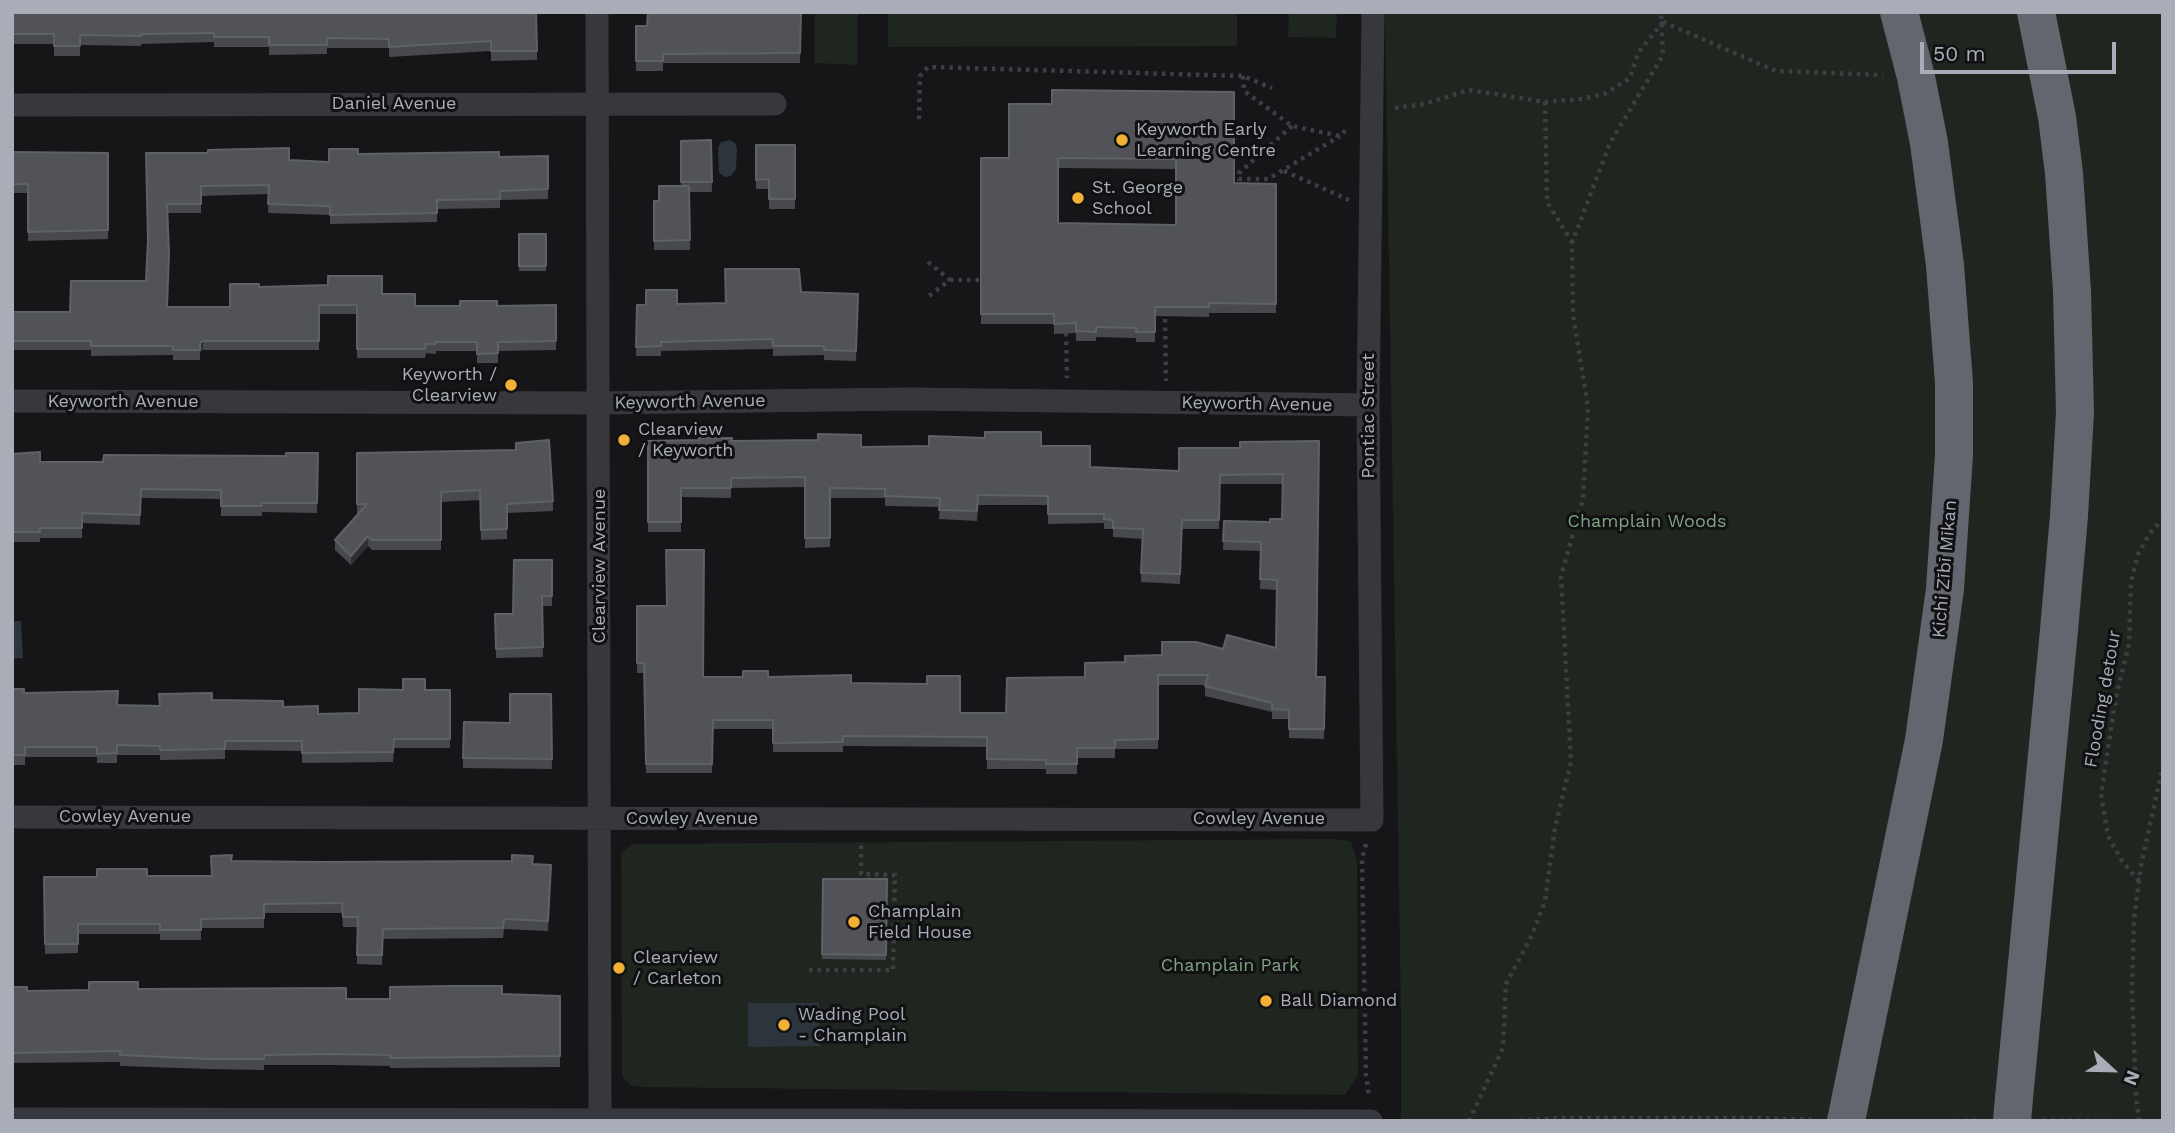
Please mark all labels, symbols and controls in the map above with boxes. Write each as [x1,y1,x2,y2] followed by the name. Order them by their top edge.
[1923,28,2119,72] scale bar
[1933,41,1985,66] text: 50 m
[332,93,456,115] street label: Daniel Avenue
[1136,119,1276,162] place label: Keyworth Early Learning Centre
[1114,132,1130,148] marker: Keyworth Early Learning Centre
[1092,177,1183,220] place label: St. George School
[1070,190,1086,206] marker: St. George School
[1358,353,1380,479] street label: Pontiac Street
[402,364,497,406] place label: Keyworth / Clearview
[503,377,519,393] marker: Keyworth / Clearview
[614,390,766,414] street label: Keyworth Avenue
[47,391,199,413] street label: Keyworth Avenue
[1181,392,1333,416] street label: Keyworth Avenue
[638,419,733,462] place label: Clearview / Keyworth
[616,432,632,448] marker: Clearview / Keyworth
[589,489,611,643] street label: Clearview Avenue
[1928,499,1962,639] street label: Kichi Zībī Mīkan
[1568,511,1726,533] park label: Champlain Woods
[2080,629,2126,769] street label: Flooding detour
[59,806,191,828] street label: Cowley Avenue
[626,808,758,830] street label: Cowley Avenue
[1193,808,1325,830] street label: Cowley Avenue
[868,901,972,944] place label: Champlain Field House
[846,914,862,930] marker: Champlain Field House
[633,947,722,990] place label: Clearview / Carleton
[1161,955,1299,977] park label: Champlain Park
[611,960,627,976] marker: Clearview / Carleton
[1280,990,1397,1012] place label: Ball Diamond
[1258,993,1274,1009] marker: Ball Diamond
[798,1004,907,1046] place label: Wading Pool - Champlain
[776,1017,792,1033] marker: Wading Pool - Champlain
[2077,1035,2147,1105] north arrow
[2119,1067,2145,1089] text: N

